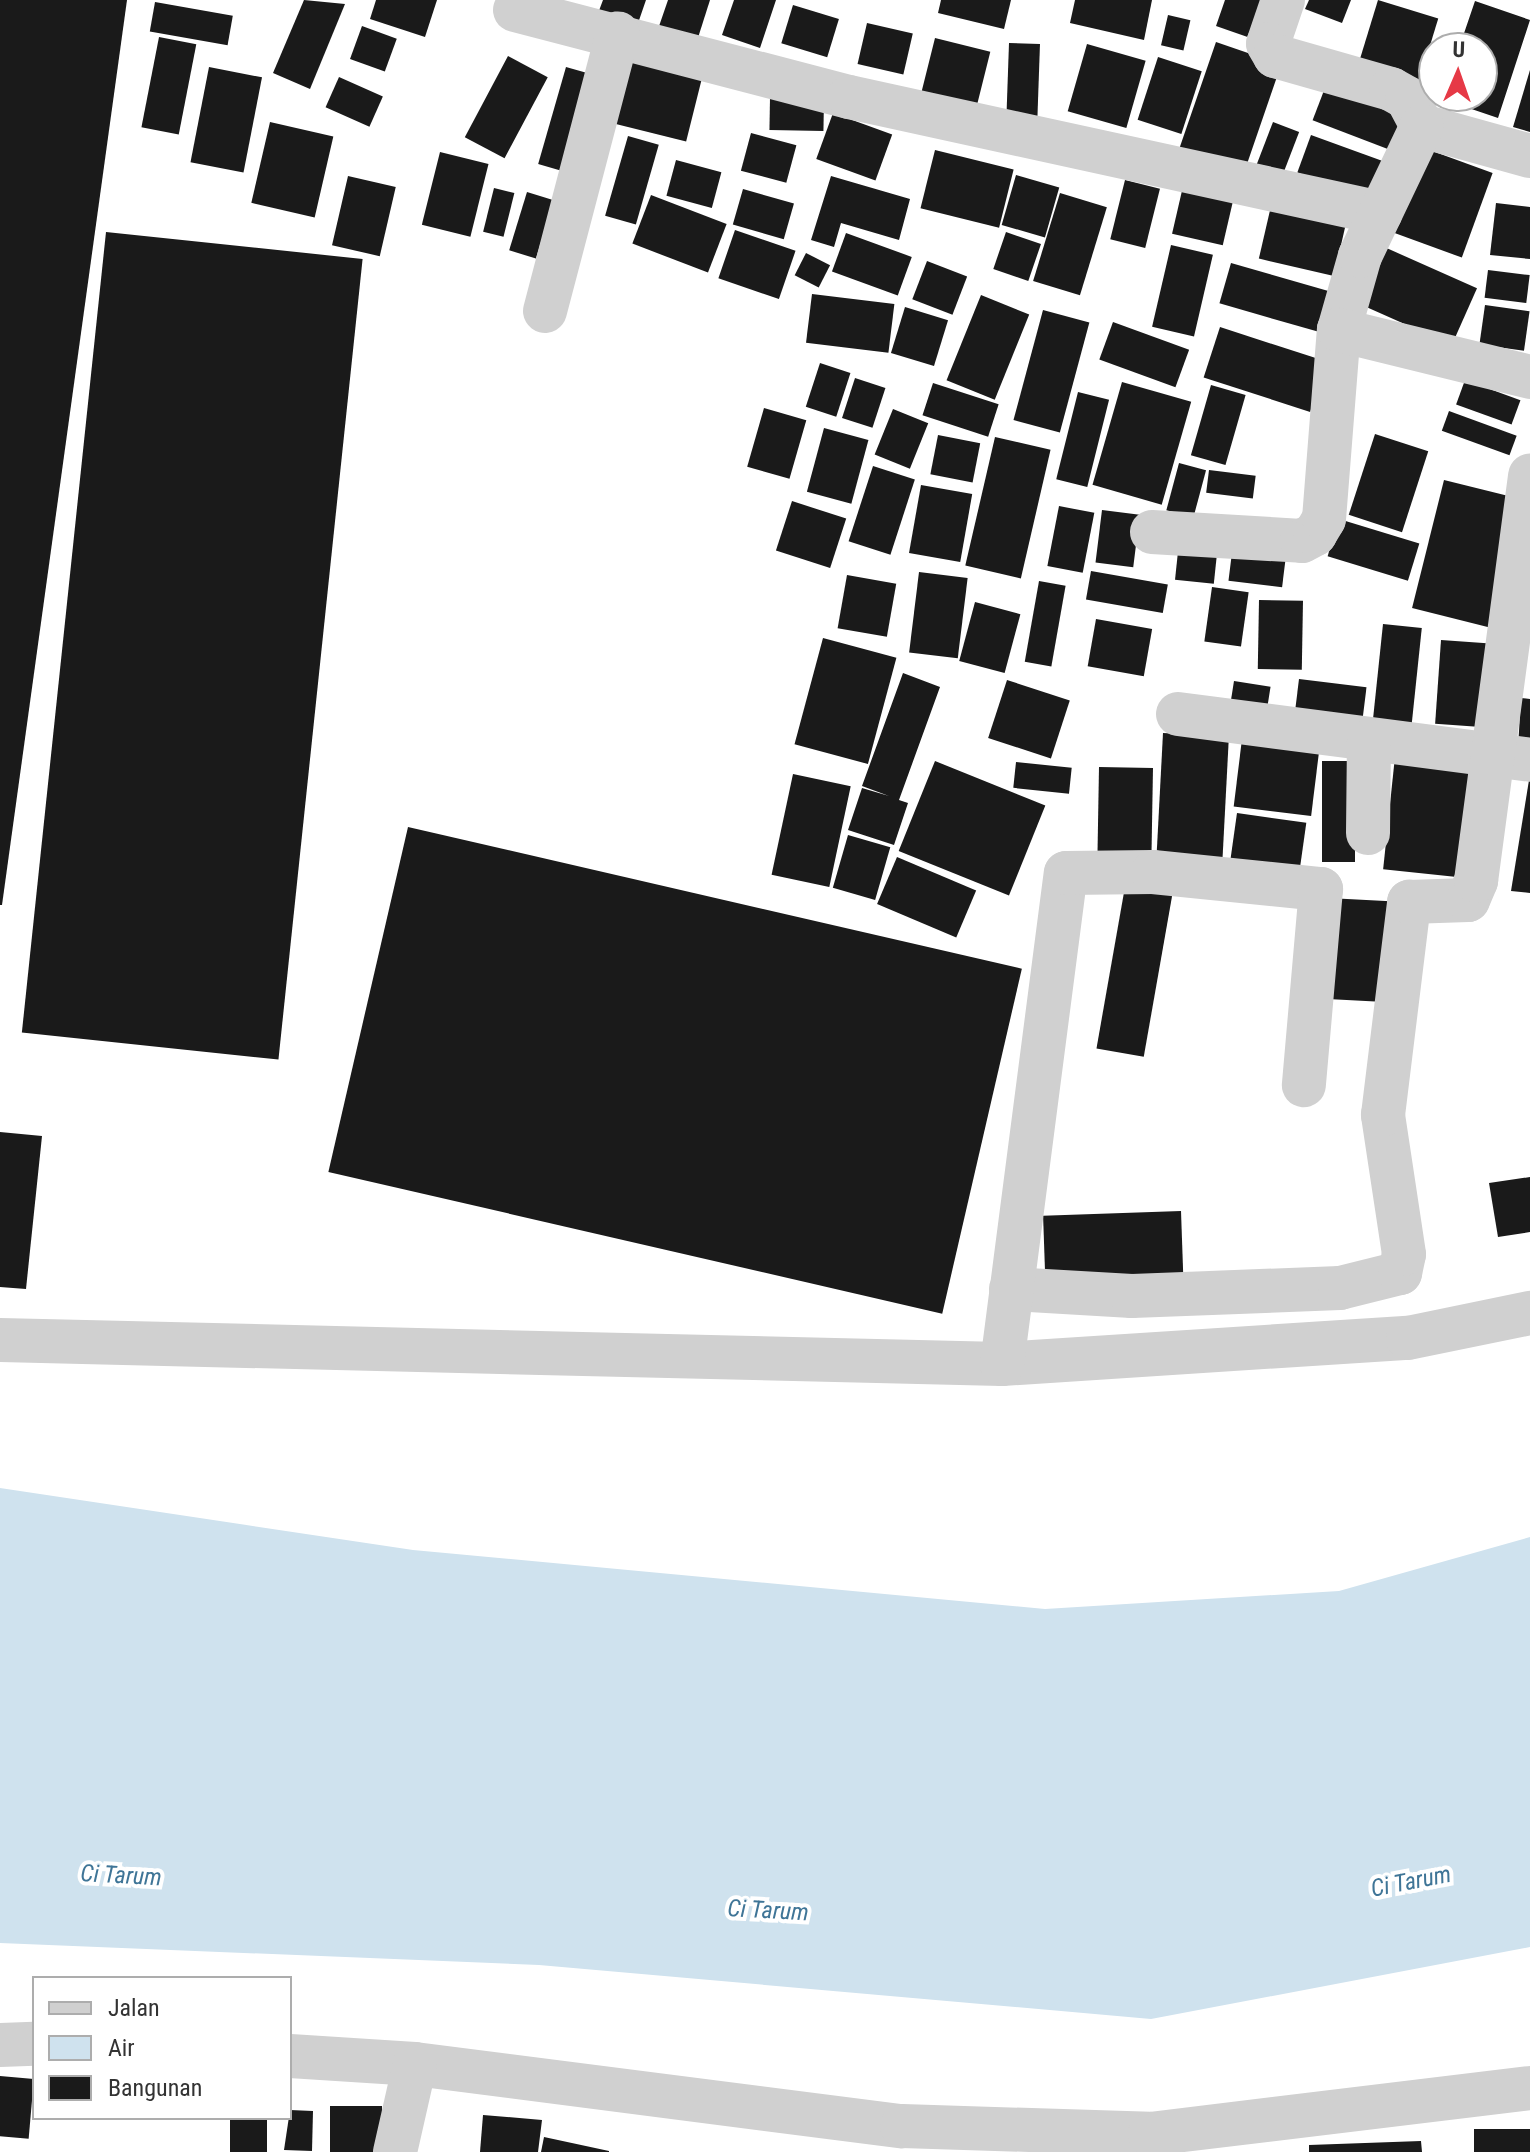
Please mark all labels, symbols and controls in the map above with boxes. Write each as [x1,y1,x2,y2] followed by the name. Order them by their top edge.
[1418,32,1498,112] north arrow
[1452,37,1465,62] text: U
[79,1859,163,1893] water label: Ci Tarum
[1368,1860,1454,1904] water label: Ci Tarum
[726,1894,810,1928] water label: Ci Tarum
[32,1976,292,2120] legend
[108,1994,160,2022] text: Jalan
[108,2034,135,2062] text: Air
[108,2074,202,2102] text: Bangunan

